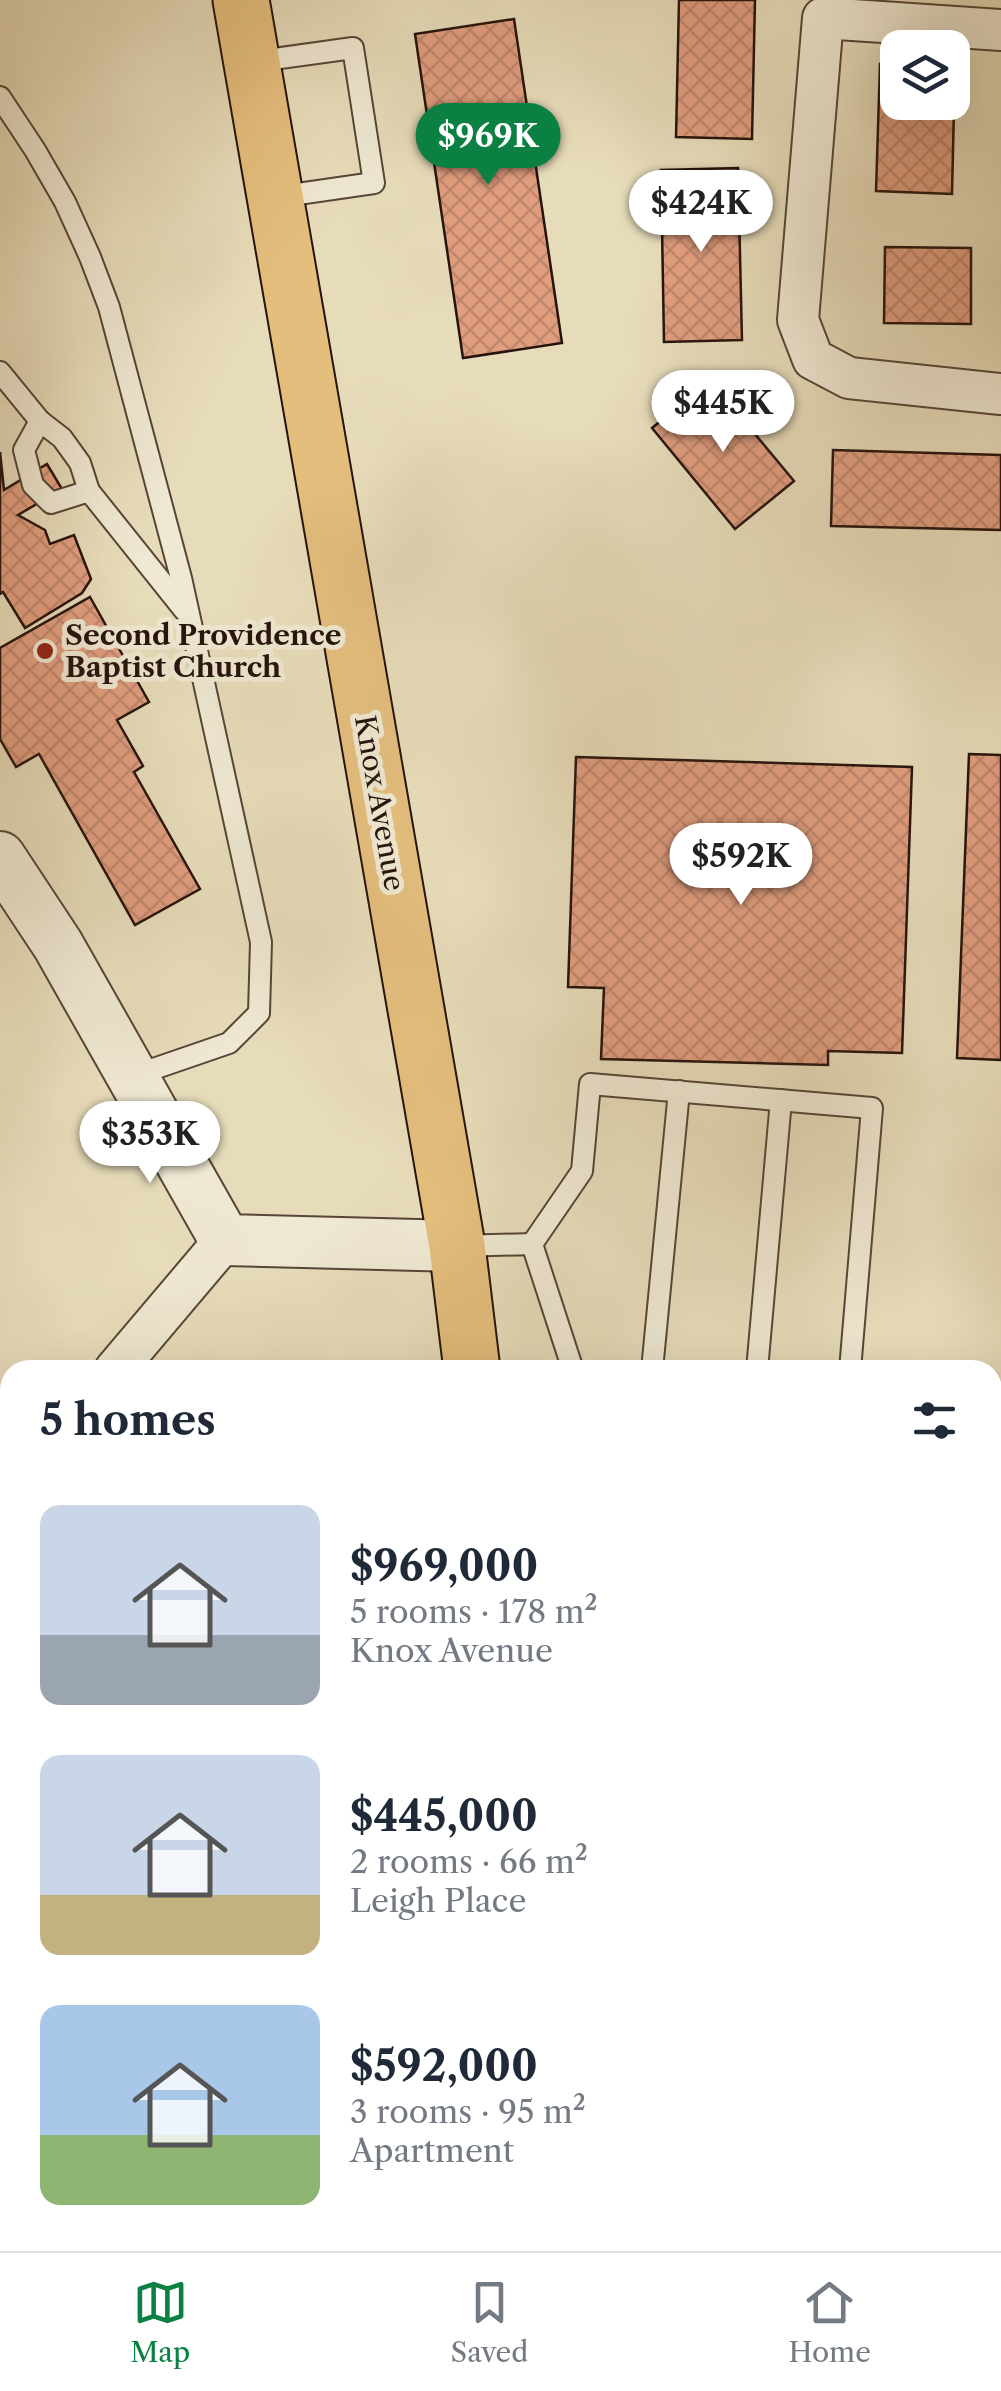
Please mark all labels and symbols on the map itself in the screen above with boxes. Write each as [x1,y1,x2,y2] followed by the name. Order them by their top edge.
[418,103,558,188] pin: $969K
[631,170,771,255] pin: $424K
[653,370,793,455] pin: $445K
[65,618,341,684] place label: Second Providence Baptist Church
[34,640,56,662] marker: Second Providence Baptist Church
[348,713,412,893] street label: Knox Avenue
[671,823,811,908] pin: $592K
[80,1101,220,1186] pin: $353K

